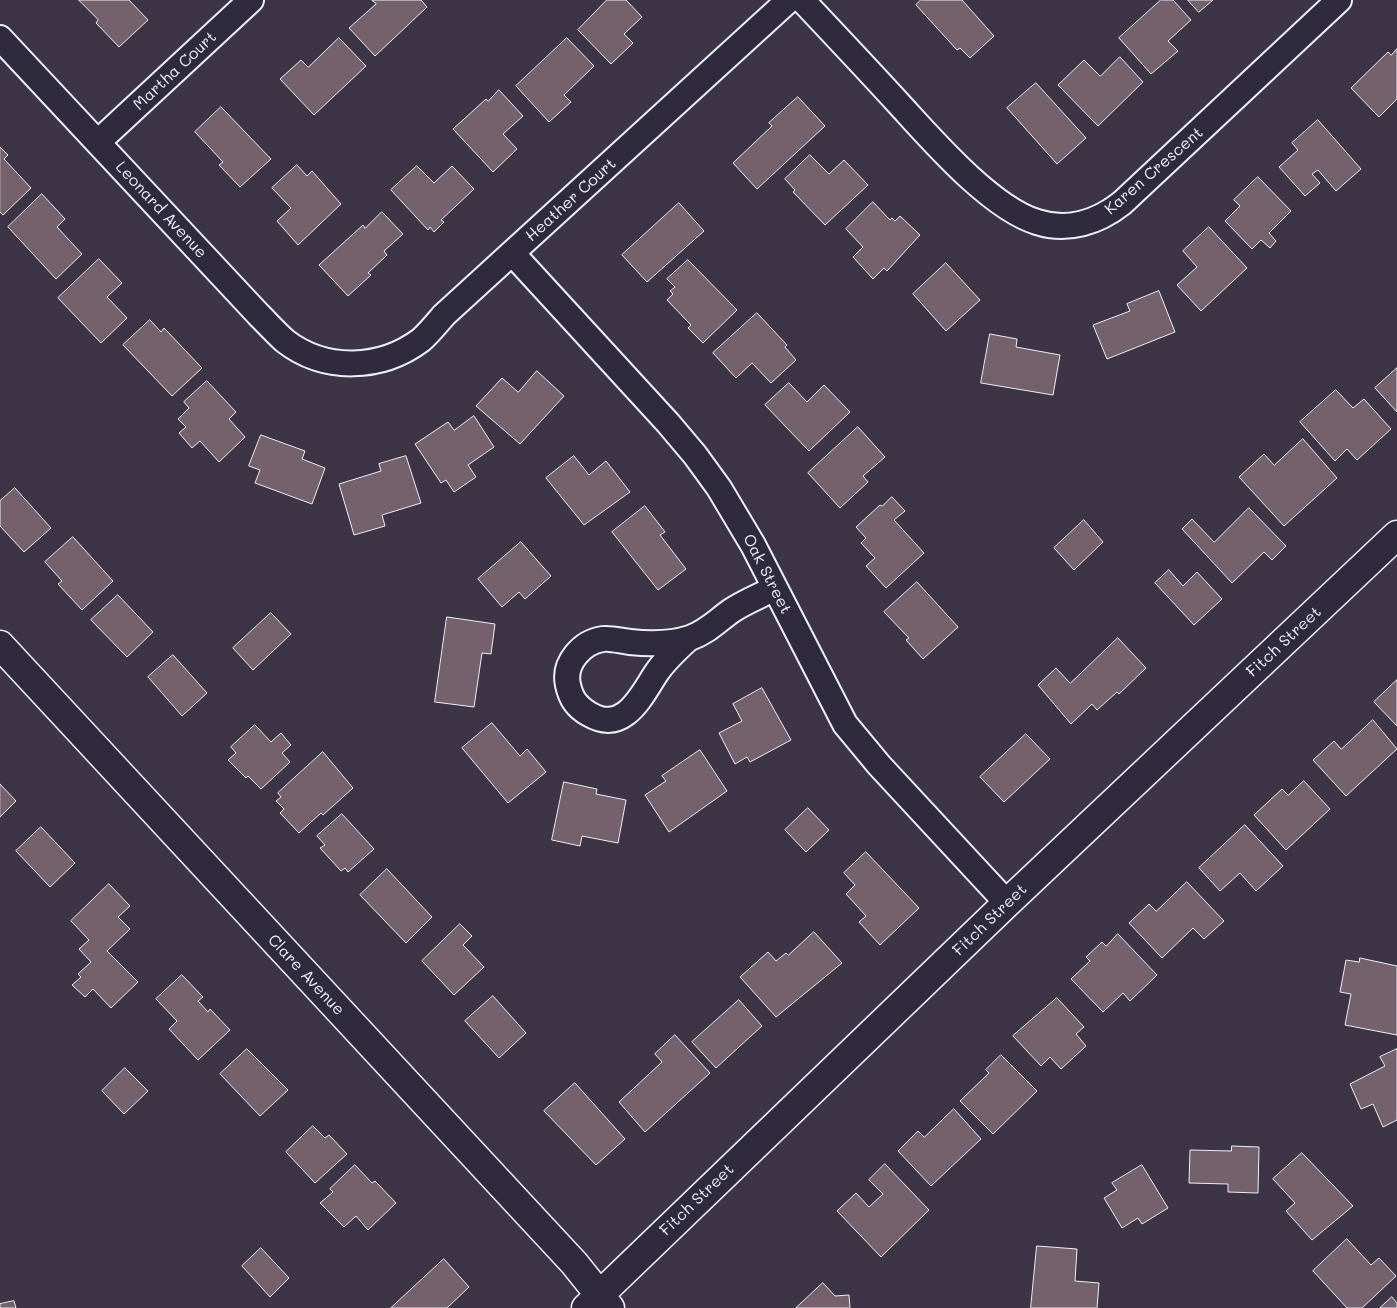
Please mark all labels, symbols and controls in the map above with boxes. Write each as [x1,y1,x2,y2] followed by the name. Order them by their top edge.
[129,28,221,114] street label: Martha Court
[1101,123,1207,219] street label: Karen Crescent
[522,154,620,246] street label: Heather Court
[111,158,211,262] street label: Leonard Avenue
[739,531,795,617] street label: Oak Street
[1243,602,1325,682] street label: Fitch Street
[949,880,1031,960] street label: Fitch Street
[264,930,348,1020] street label: Clare Avenue
[656,1160,738,1240] street label: Fitch Street

